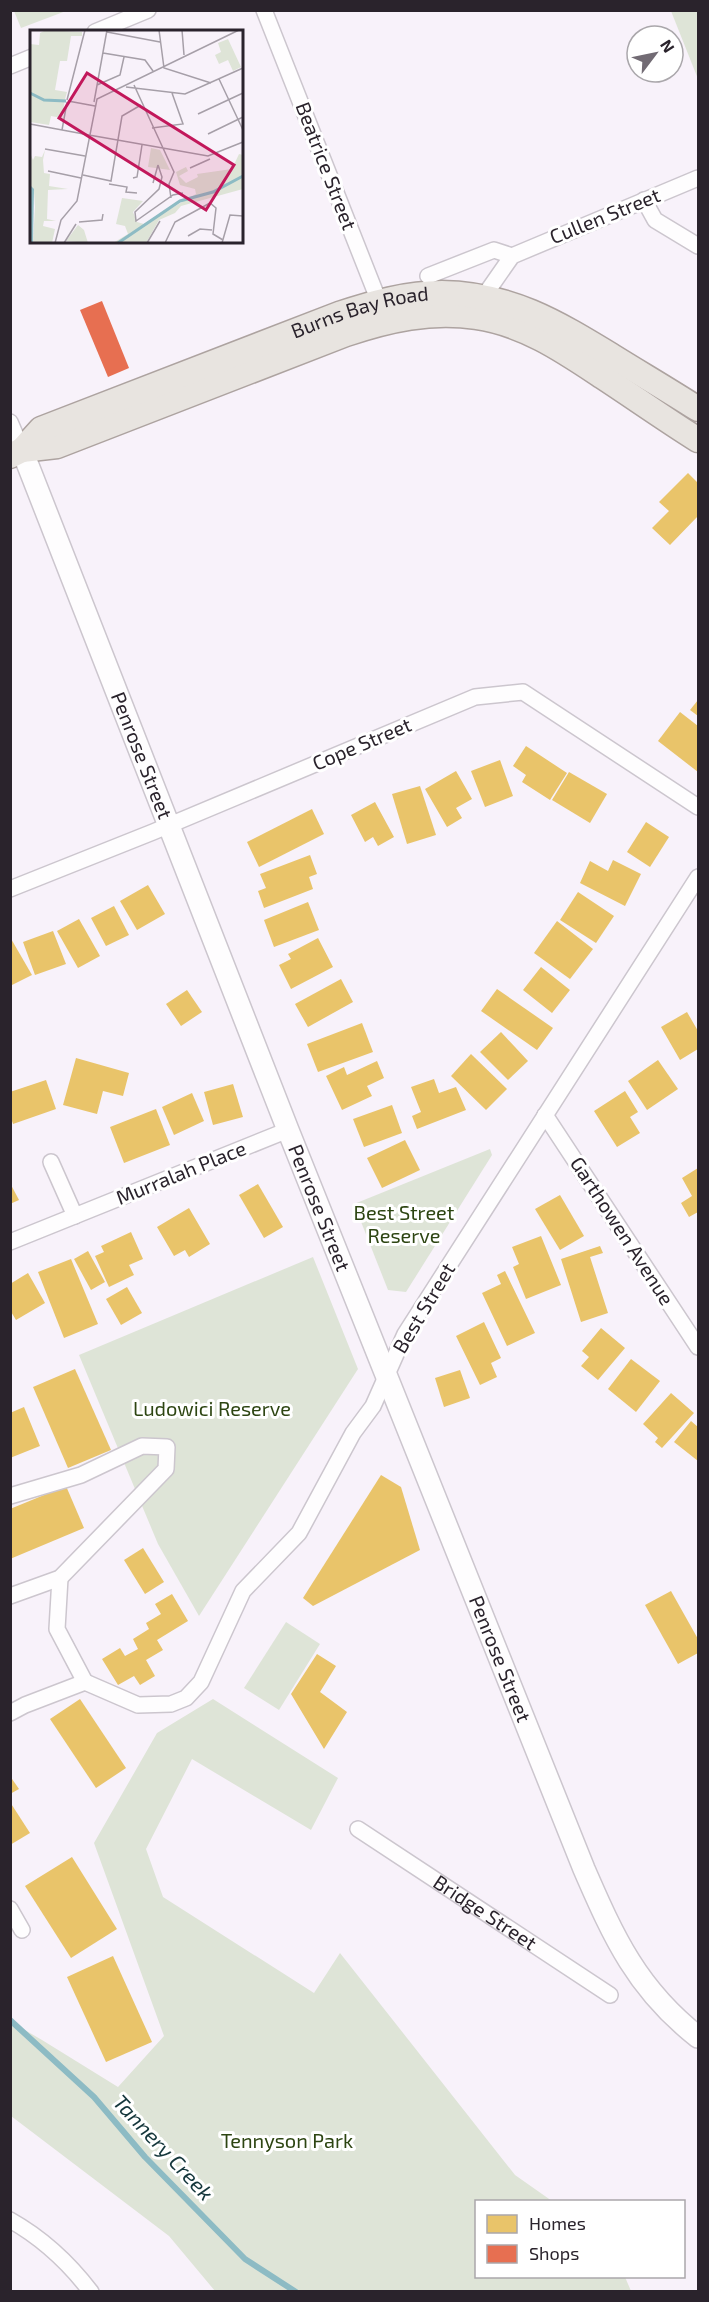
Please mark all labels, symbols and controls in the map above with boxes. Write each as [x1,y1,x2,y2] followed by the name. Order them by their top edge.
[625,24,685,84] north arrow
[30,30,243,243] inset map
[657,36,679,56] text: N
[292,98,362,233] street label: Beatrice Street
[546,182,664,248] street label: Cullen Street
[287,280,429,342] street label: Burns Bay Road
[107,688,178,822] street label: Penrose Street
[309,711,415,775] street label: Cope Street
[112,1135,249,1209] street label: Murralah Place
[284,1141,356,1275] street label: Penrose Street
[566,1152,680,1309] street label: Garthowen Avenue
[354,1200,455,1247] park label: Best Street Reserve
[387,1258,460,1357] street label: Best Street
[133,1396,291,1420] park label: Ludowici Reserve
[465,1592,537,1726] street label: Penrose Street
[429,1869,542,1955] street label: Bridge Street
[108,2089,219,2206] water label: Tannery Creek
[221,2128,353,2152] park label: Tennyson Park
[475,2200,685,2278] legend
[529,2212,586,2234] text: Homes
[529,2242,579,2264] text: Shops

